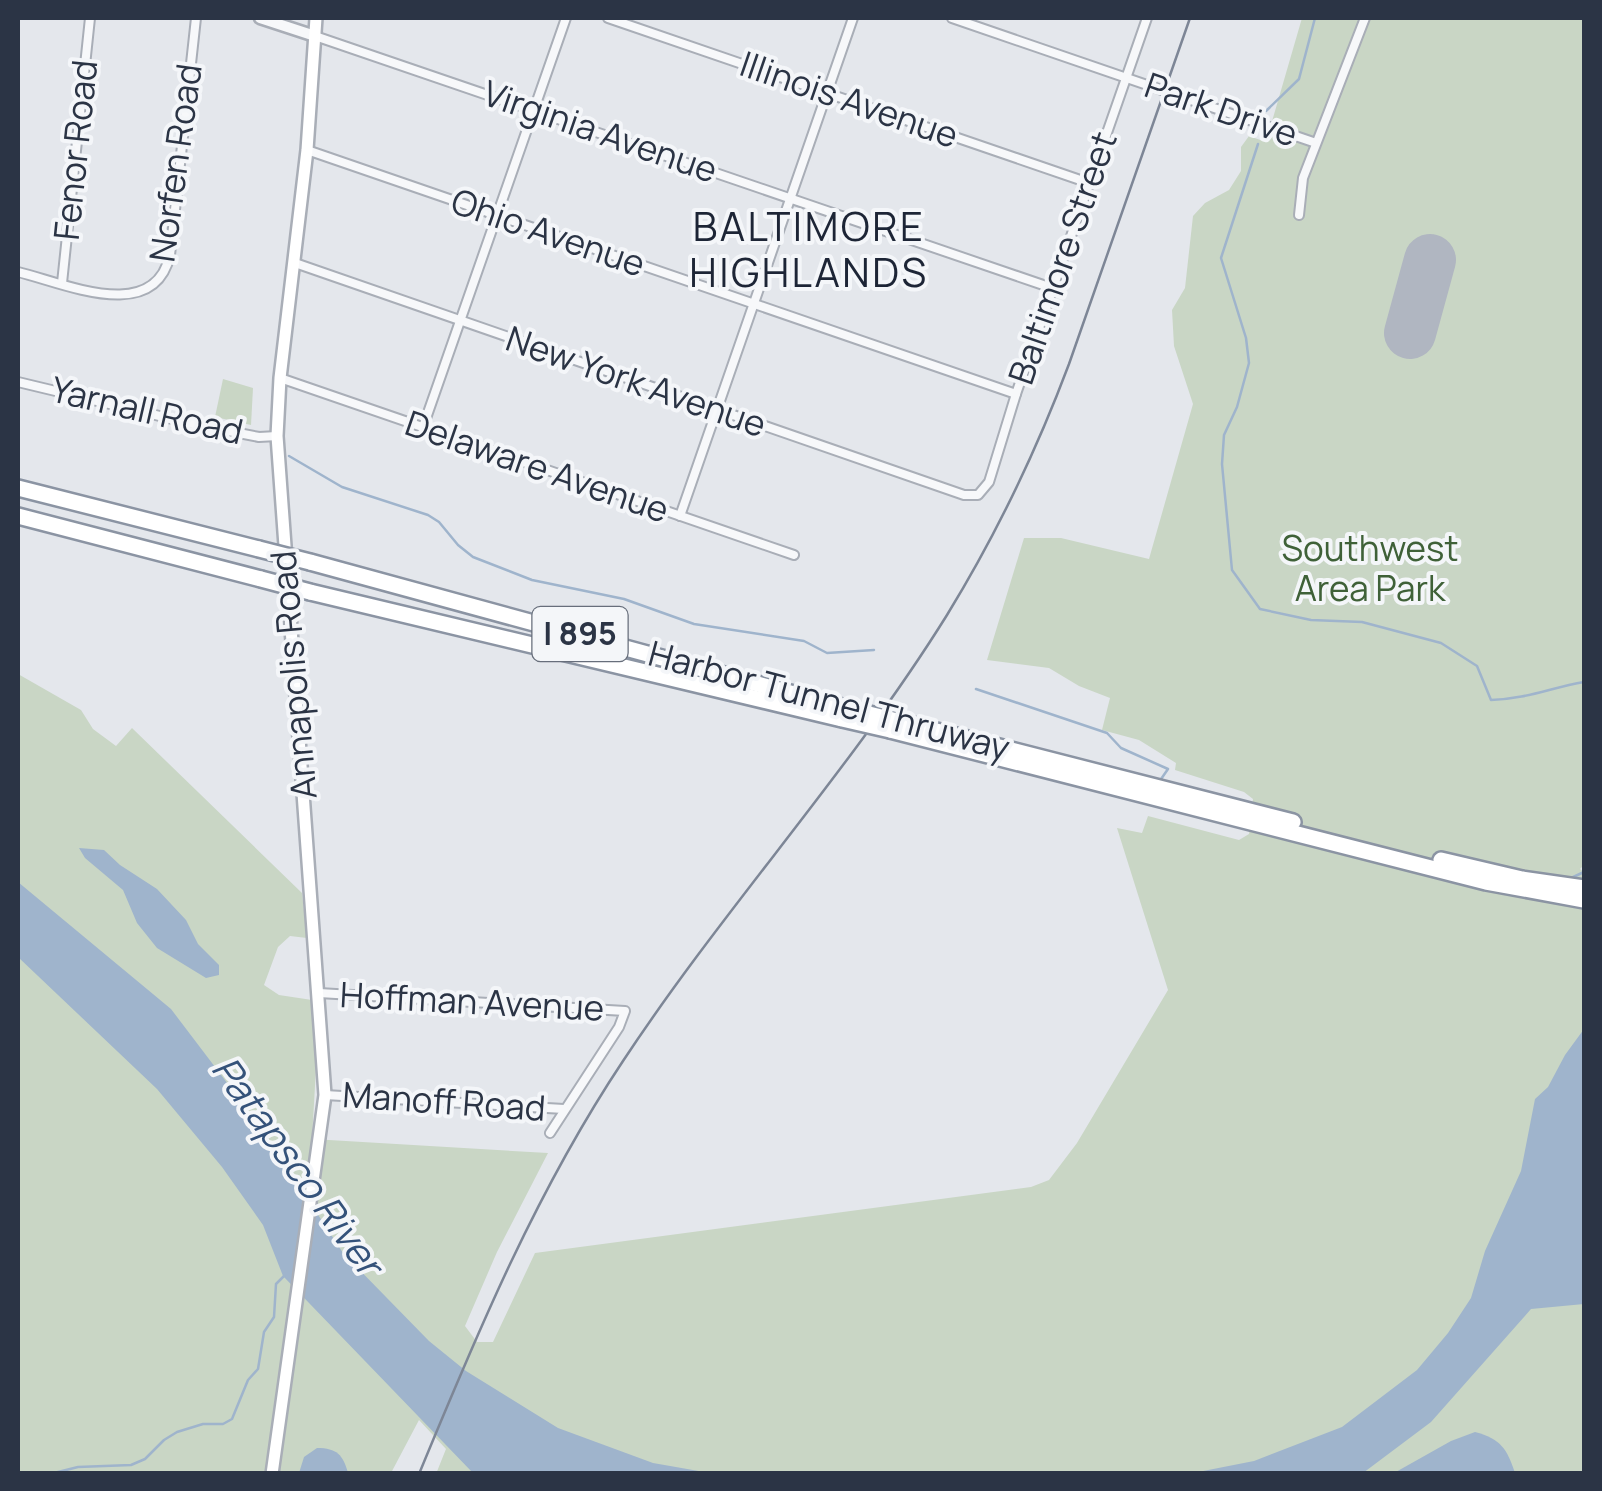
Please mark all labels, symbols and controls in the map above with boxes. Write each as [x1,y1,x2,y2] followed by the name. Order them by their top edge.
[734,39,965,159] street label: Illinois Avenue
[42,57,108,242] street label: Fenor Road
[137,61,213,265] street label: Norfen Road
[1139,61,1304,158] street label: Park Drive
[477,69,724,194] street label: Virginia Avenue
[996,125,1128,390] street label: Baltimore Street
[445,177,652,288] street label: Ohio Avenue
[689,198,929,299] district label: BALTIMORE HIGHLANDS
[500,314,773,448] street label: New York Avenue
[47,365,248,455] street label: Yarnall Road
[399,398,675,534] street label: Delaware Avenue
[1282,524,1458,612] park label: Southwest Area Park
[258,549,328,801] street label: Annapolis Road
[532,607,628,661] road number: I 895
[643,629,1015,771] street label: Harbor Tunnel Thruway
[339,970,605,1032] street label: Hoffman Avenue
[201,1045,398,1289] water label: Patapsco River
[341,1070,547,1132] street label: Manoff Road

